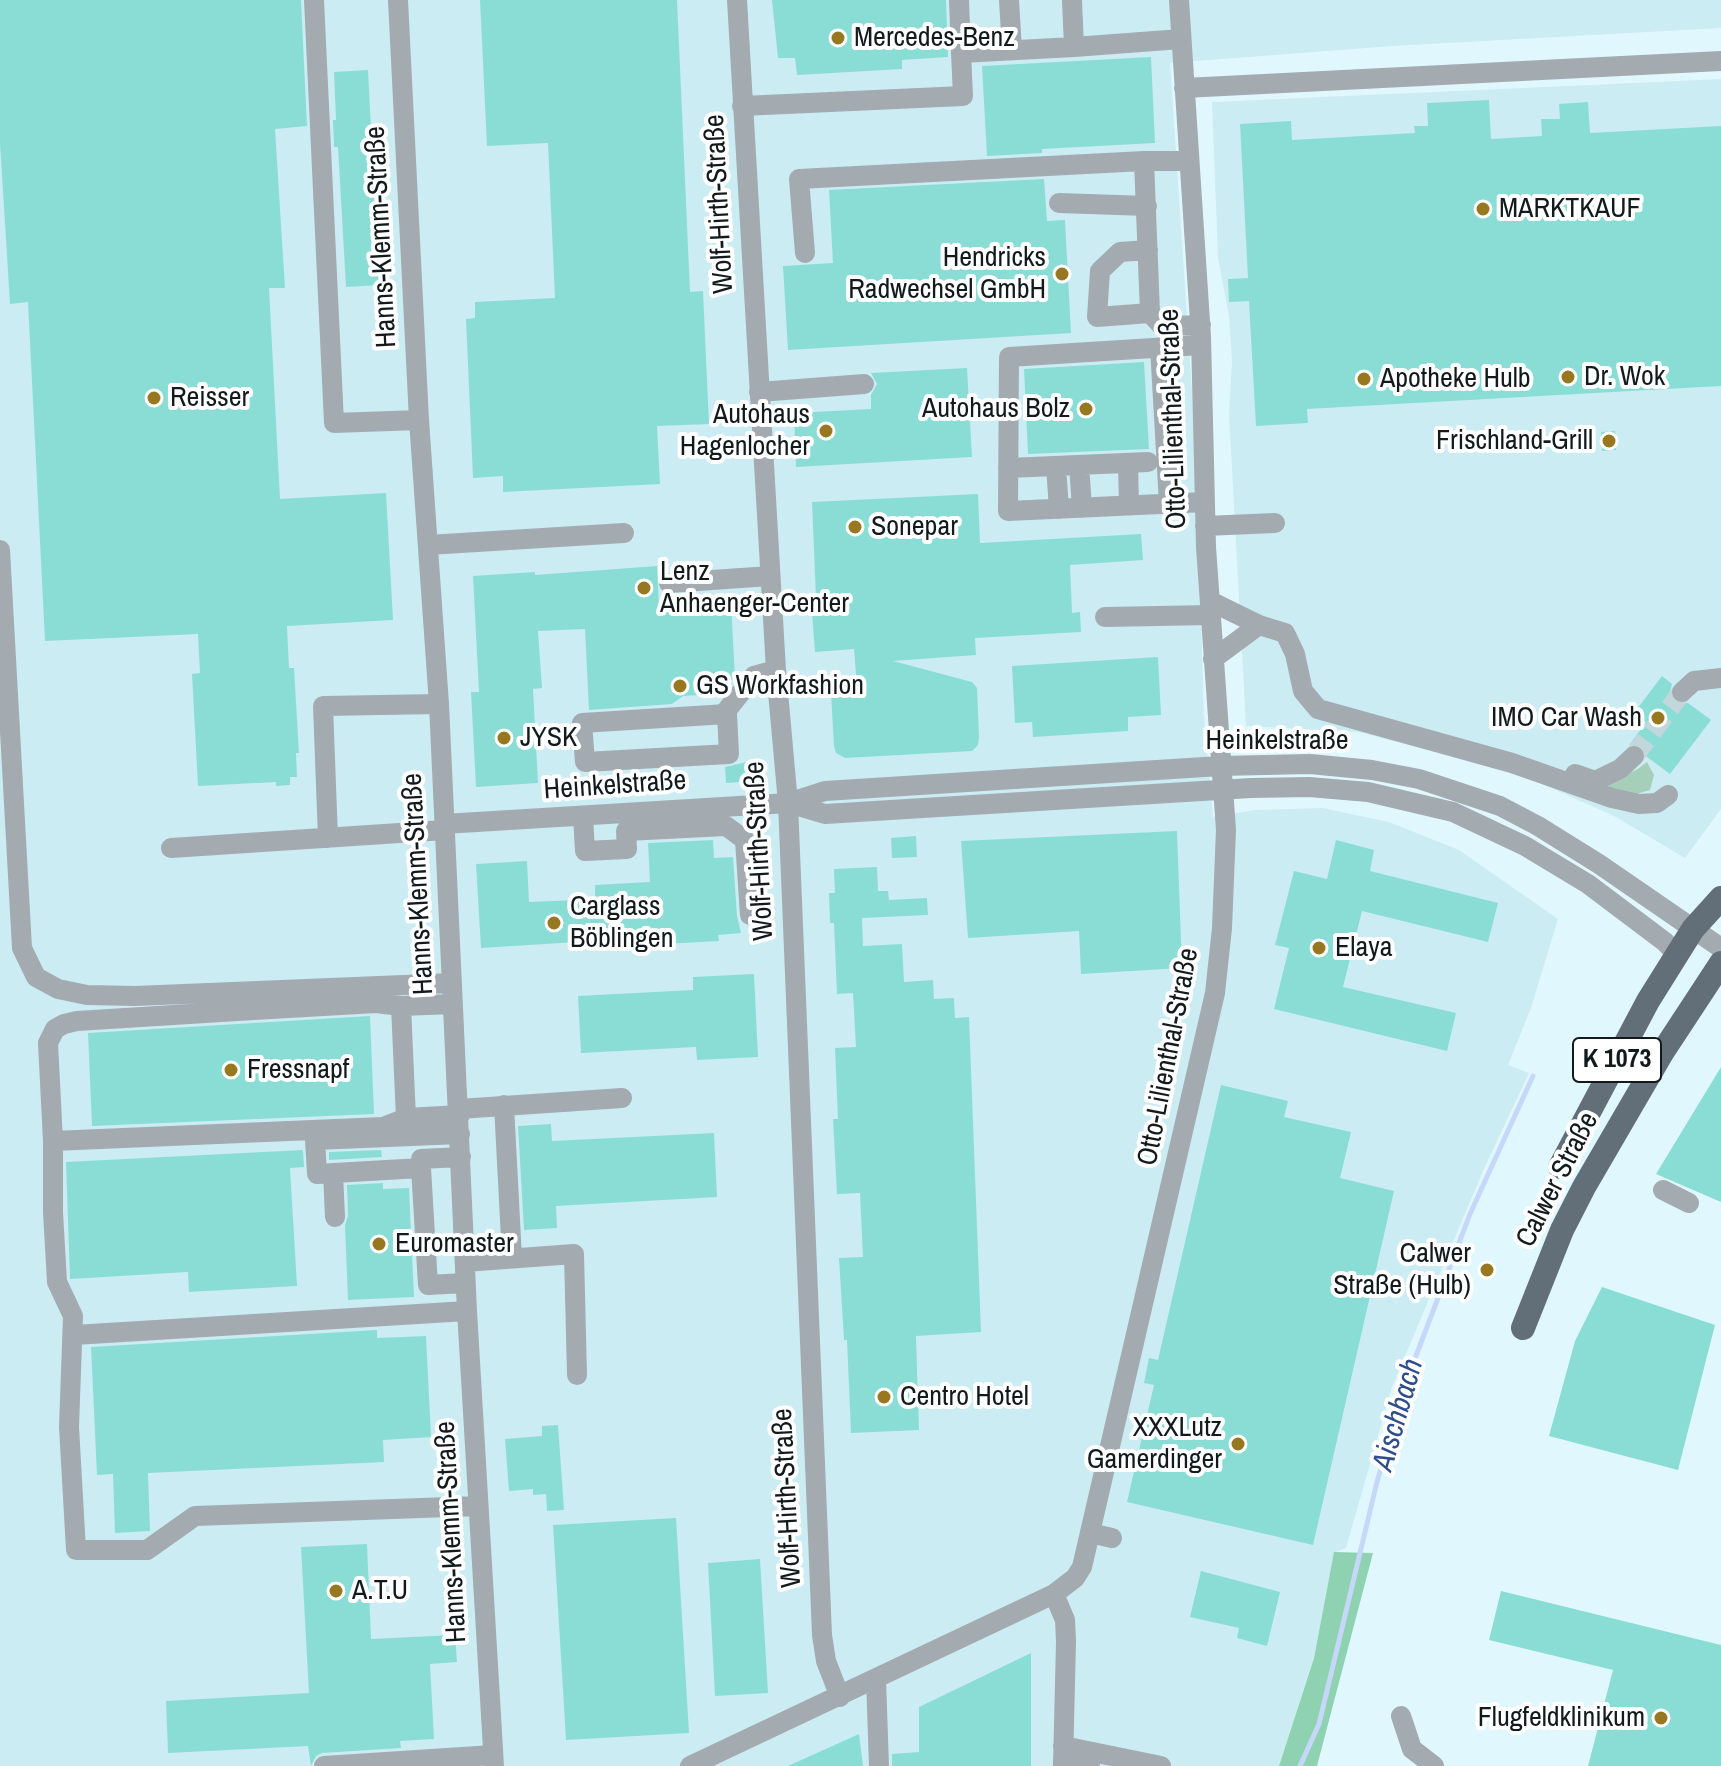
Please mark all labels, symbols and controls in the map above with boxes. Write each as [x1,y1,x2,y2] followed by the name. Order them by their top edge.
[854,21,1015,55] place label: Mercedes-Benz
[829,29,847,47] marker: Mercedes-Benz
[699,114,741,294] street label: Wolf-Hirth-Straße
[359,125,405,349] street label: Hanns-Klemm-Straße
[1499,192,1641,226] place label: MARKTKAUF
[1474,200,1492,218] marker: MARKTKAUF
[848,241,1046,307] place label: Hendricks Radwechsel GmbH
[1053,265,1071,283] marker: Hendricks Radwechsel GmbH
[1153,308,1195,530] street label: Otto-Lilienthal-Straße
[1584,360,1665,394] place label: Dr. Wok
[1380,362,1531,396] place label: Apotheke Hulb
[1559,368,1577,386] marker: Dr. Wok
[1355,370,1373,388] marker: Apotheke Hulb
[170,381,249,415] place label: Reisser
[145,389,163,407] marker: Reisser
[922,392,1070,426] place label: Autohaus Bolz
[680,398,810,464] place label: Autohaus Hagenlocher
[1077,400,1095,418] marker: Autohaus Bolz
[817,422,835,440] marker: Autohaus Hagenlocher
[1436,424,1593,458] place label: Frischland-Grill
[1600,432,1618,450] marker: Frischland-Grill
[871,510,958,544] place label: Sonepar
[846,518,864,536] marker: Sonepar
[660,555,849,621] place label: Lenz Anhaenger-Center
[635,579,653,597] marker: Lenz Anhaenger-Center
[696,669,864,703] place label: GS Workfashion
[671,677,689,695] marker: GS Workfashion
[1491,701,1642,735] place label: IMO Car Wash
[1649,709,1667,727] marker: IMO Car Wash
[520,721,577,755] place label: JYSK
[1206,724,1348,758] street label: Heinkelstraße
[495,729,513,747] marker: JYSK
[739,761,781,941] street label: Wolf-Hirth-Straße
[543,764,687,808] street label: Heinkelstraße
[396,772,442,996] street label: Hanns-Klemm-Straße
[570,890,673,956] place label: Carglass Böblingen
[545,914,563,932] marker: Carglass Böblingen
[1335,931,1392,965] place label: Elaya
[1310,939,1328,957] marker: Elaya
[1131,945,1207,1169] street label: Otto-Lilienthal-Straße
[1573,1038,1661,1082] road number: K 1073
[247,1053,349,1087] place label: Fressnapf
[222,1061,240,1079] marker: Fressnapf
[1510,1107,1606,1253] street label: Calwer Straße
[395,1227,514,1261] place label: Euromaster
[370,1235,388,1253] marker: Euromaster
[1333,1237,1471,1303] place label: Calwer Straße (Hulb)
[1478,1261,1496,1279] marker: Calwer Straße (Hulb)
[1366,1355,1432,1475] water label: Aischbach
[900,1380,1029,1414] place label: Centro Hotel
[875,1388,893,1406] marker: Centro Hotel
[767,1408,809,1588] street label: Wolf-Hirth-Straße
[1087,1411,1222,1477] place label: XXXLutz Gamerdinger
[429,1420,475,1644] street label: Hanns-Klemm-Straße
[1229,1435,1247,1453] marker: XXXLutz Gamerdinger
[352,1574,408,1608] place label: A.T.U
[327,1582,345,1600] marker: A.T.U
[1478,1701,1645,1735] place label: Flugfeldklinikum
[1652,1709,1670,1727] marker: Flugfeldklinikum

